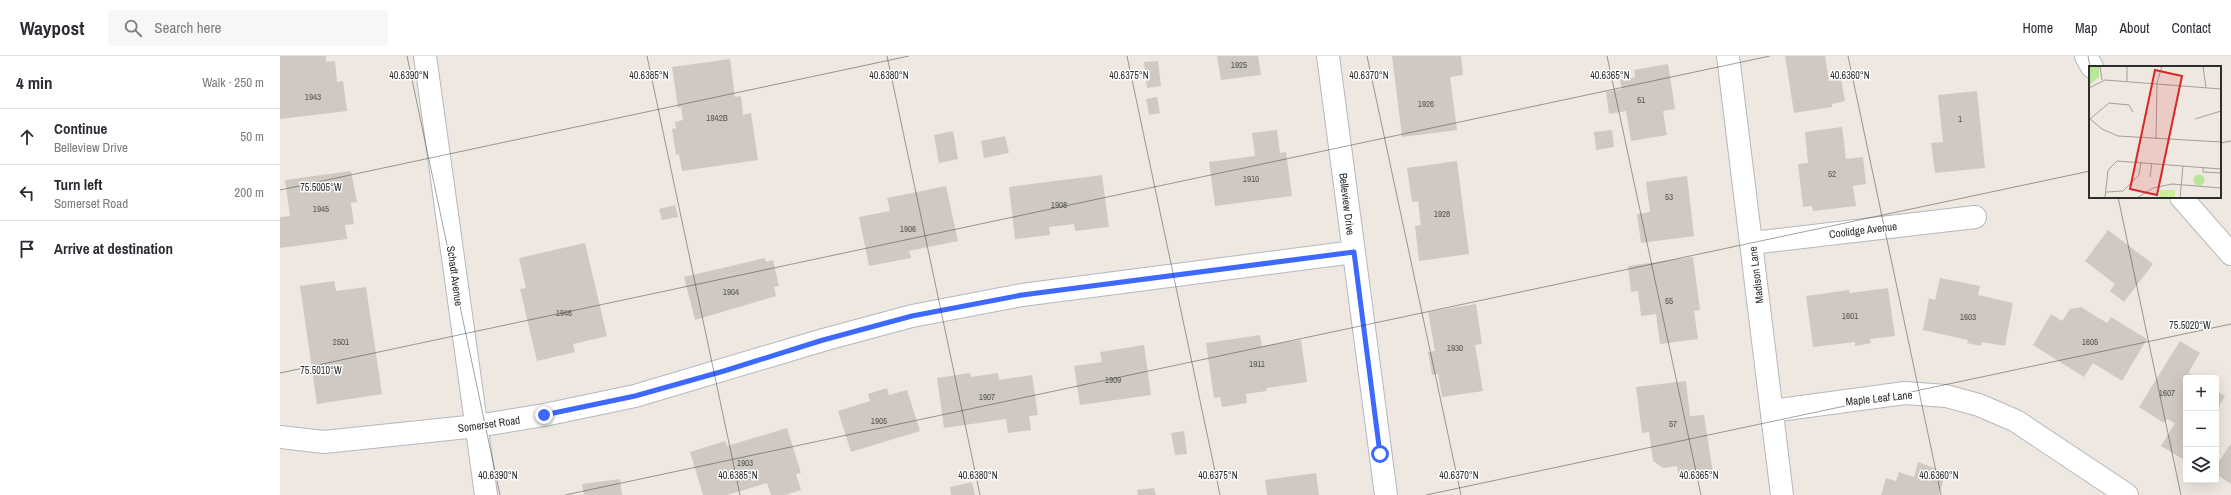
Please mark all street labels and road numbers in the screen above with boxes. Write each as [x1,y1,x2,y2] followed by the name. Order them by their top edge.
[1336,172,1358,236] street label: Belleview Drive
[1828,219,1898,241] street label: Coolidge Avenue
[444,245,466,307] street label: Schadt Avenue
[1746,246,1766,304] street label: Madison Lane
[1845,388,1913,408] street label: Maple Leaf Lane
[457,413,521,435] street label: Somerset Road

